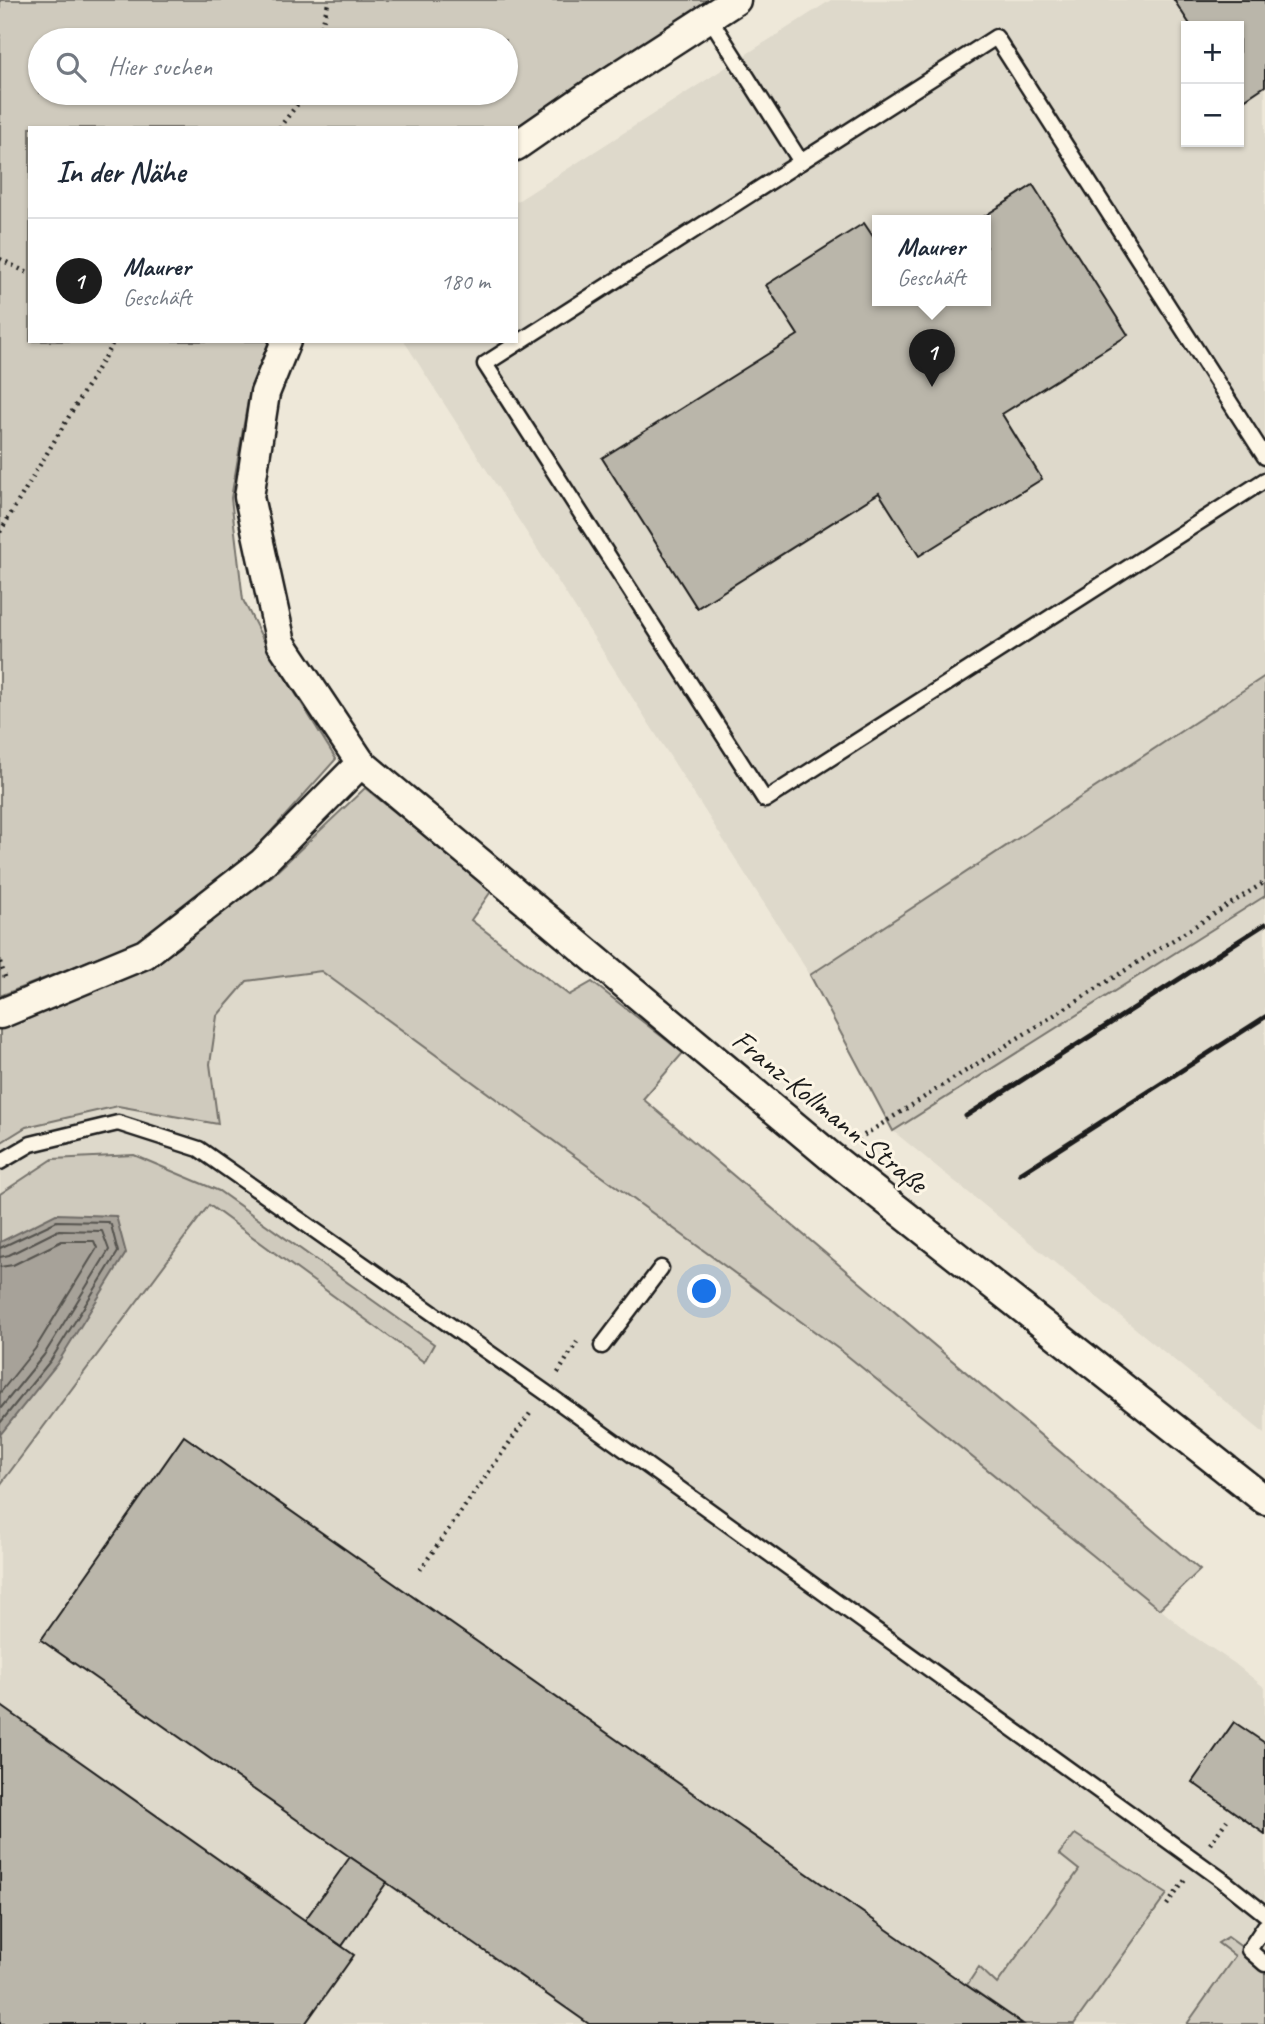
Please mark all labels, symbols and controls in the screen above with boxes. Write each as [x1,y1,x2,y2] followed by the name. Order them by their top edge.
[1181,21,1244,147] map controls
[1181,21,1244,84] button: +
[28,28,518,105] search box
[52,48,90,86] icon: search
[108,50,212,83] text: Hier suchen
[1181,84,1244,147] button: −
[56,153,185,191] text: In der Nähe
[872,215,991,306] popup
[897,230,965,263] text: Maurer
[123,250,191,283] text: Maurer
[897,263,966,292] text: Geschäft
[74,267,84,296] text: 1
[441,267,490,296] text: 180 m
[123,283,191,312] text: Geschäft
[909,329,955,387] pin: 1
[725,1021,937,1203] street label: Franz-Kollmann-Straße
[687,1274,721,1308] your location

